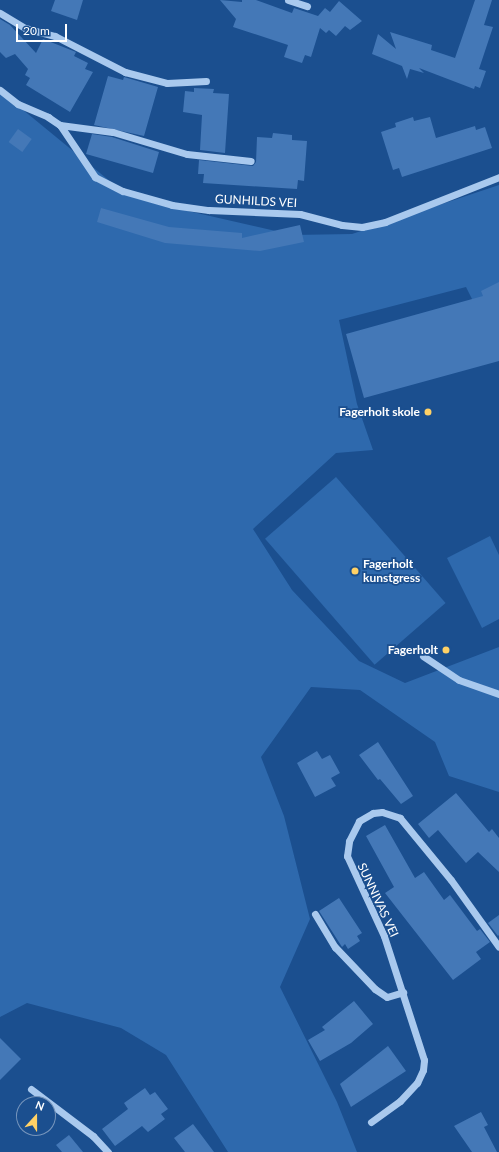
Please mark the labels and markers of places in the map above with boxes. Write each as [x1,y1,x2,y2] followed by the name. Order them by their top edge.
[339,405,420,419] place label: Fagerholt skole
[423,407,433,417] marker: Fagerholt skole
[363,557,420,585] place label: Fagerholt kunstgress
[350,566,360,576] marker: Fagerholt kunstgress
[388,643,438,657] place label: Fagerholt
[441,645,451,655] marker: Fagerholt

